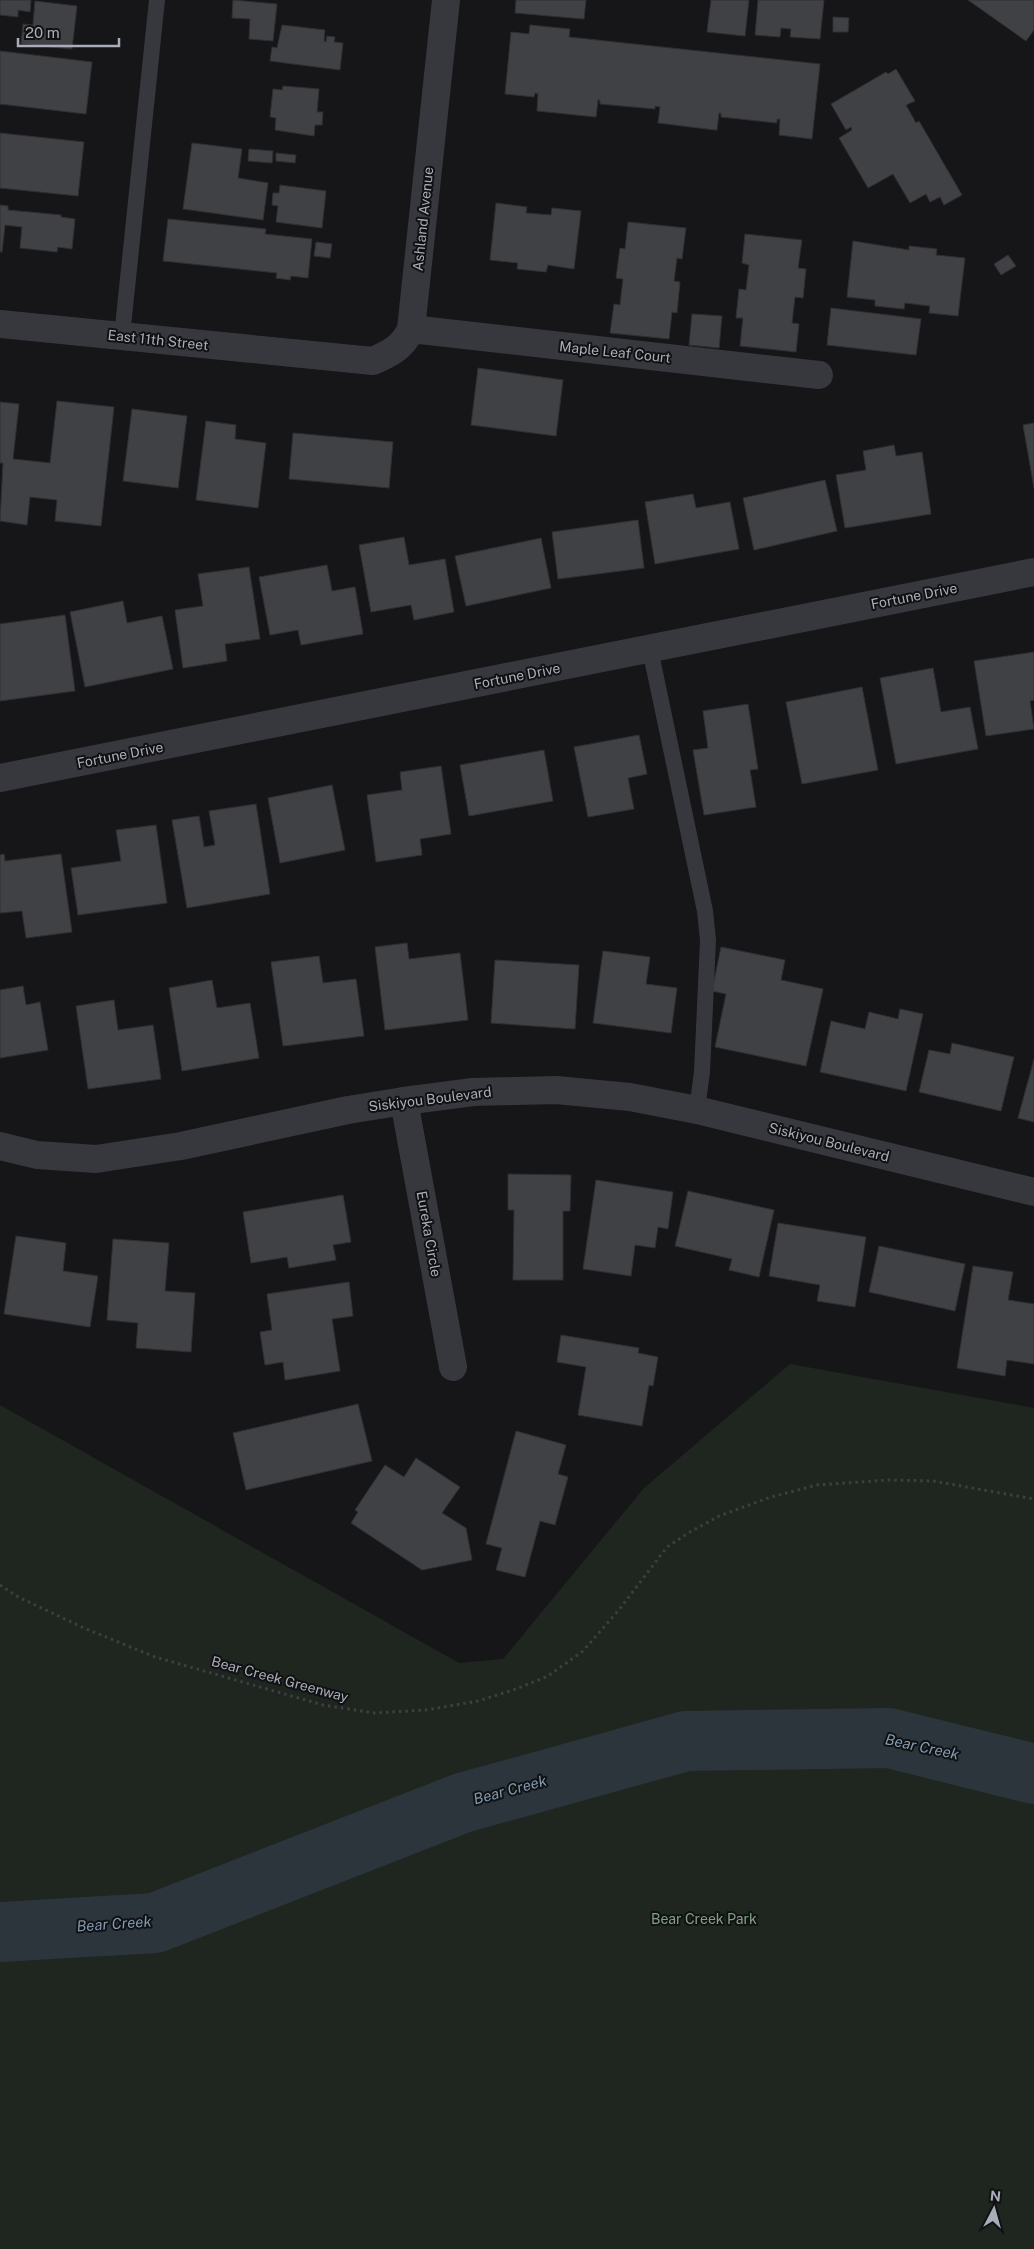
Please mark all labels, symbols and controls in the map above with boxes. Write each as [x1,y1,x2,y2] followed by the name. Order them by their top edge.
[18,15,119,47] scale bar
[25,24,60,41] text: 20 m
[410,166,436,272] street label: Ashland Avenue
[107,327,209,353] street label: East 11th Street
[558,338,672,366] street label: Maple Leaf Court
[869,580,959,612] street label: Fortune Drive
[472,660,562,692] street label: Fortune Drive
[75,739,165,771] street label: Fortune Drive
[368,1084,492,1114] street label: Siskiyou Boulevard
[767,1119,891,1165] street label: Siskiyou Boulevard
[414,1190,444,1278] street label: Eureka Circle
[210,1653,351,1705] street label: Bear Creek Greenway
[884,1730,961,1763] water label: Bear Creek
[471,1771,549,1807] water label: Bear Creek
[651,1911,757,1927] park label: Bear Creek Park
[76,1912,153,1935] water label: Bear Creek
[969,2184,1019,2234] north arrow
[989,2188,1002,2205] text: N

